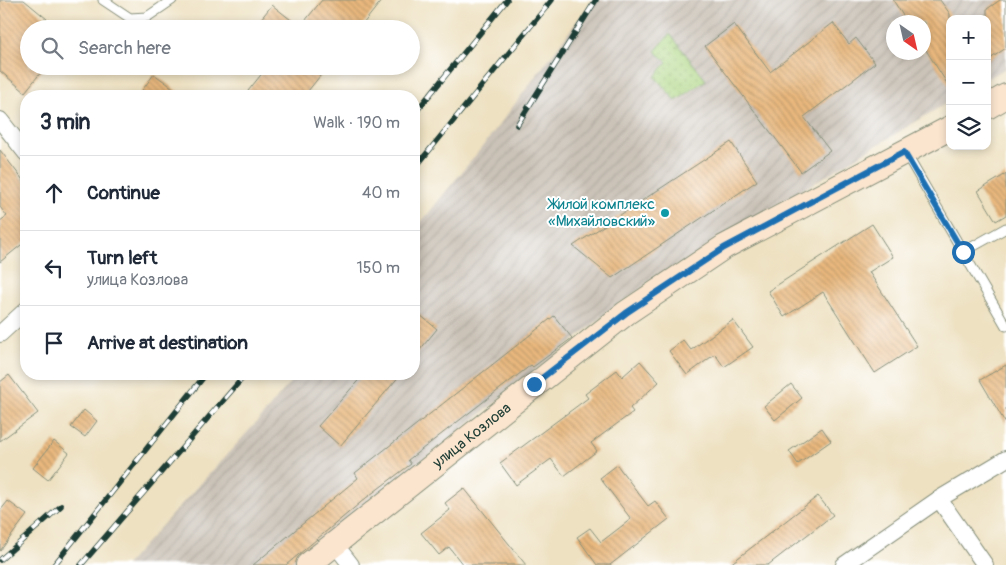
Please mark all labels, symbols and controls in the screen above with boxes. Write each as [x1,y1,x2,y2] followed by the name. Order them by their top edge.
[886,15,931,60] north arrow
[946,15,991,150] map controls
[946,15,991,60] button: +
[20,20,420,75] search box
[38,34,66,62] icon: search
[78,36,171,60] text: Search here
[946,60,991,105] button: −
[946,105,991,150] button: layers
[40,109,90,136] text: 3 min
[313,113,400,133] text: Walk · 190 m
[40,179,68,207] icon: ahead
[87,181,160,205] text: Continue
[362,183,400,203] text: 40 m
[547,195,655,231] place label: Жилой комплекс «Михайловский»
[659,207,671,219] marker: Жилой комплекс «Михайловский»
[952,241,975,264] route start
[87,246,157,270] text: Turn left
[40,254,68,282] icon: left
[356,258,400,278] text: 150 m
[87,270,188,290] text: улица Козлова
[40,329,68,357] icon: arrive
[87,331,248,355] text: Arrive at destination
[523,373,546,396] route end
[428,398,515,473] street label: улица Козлова

